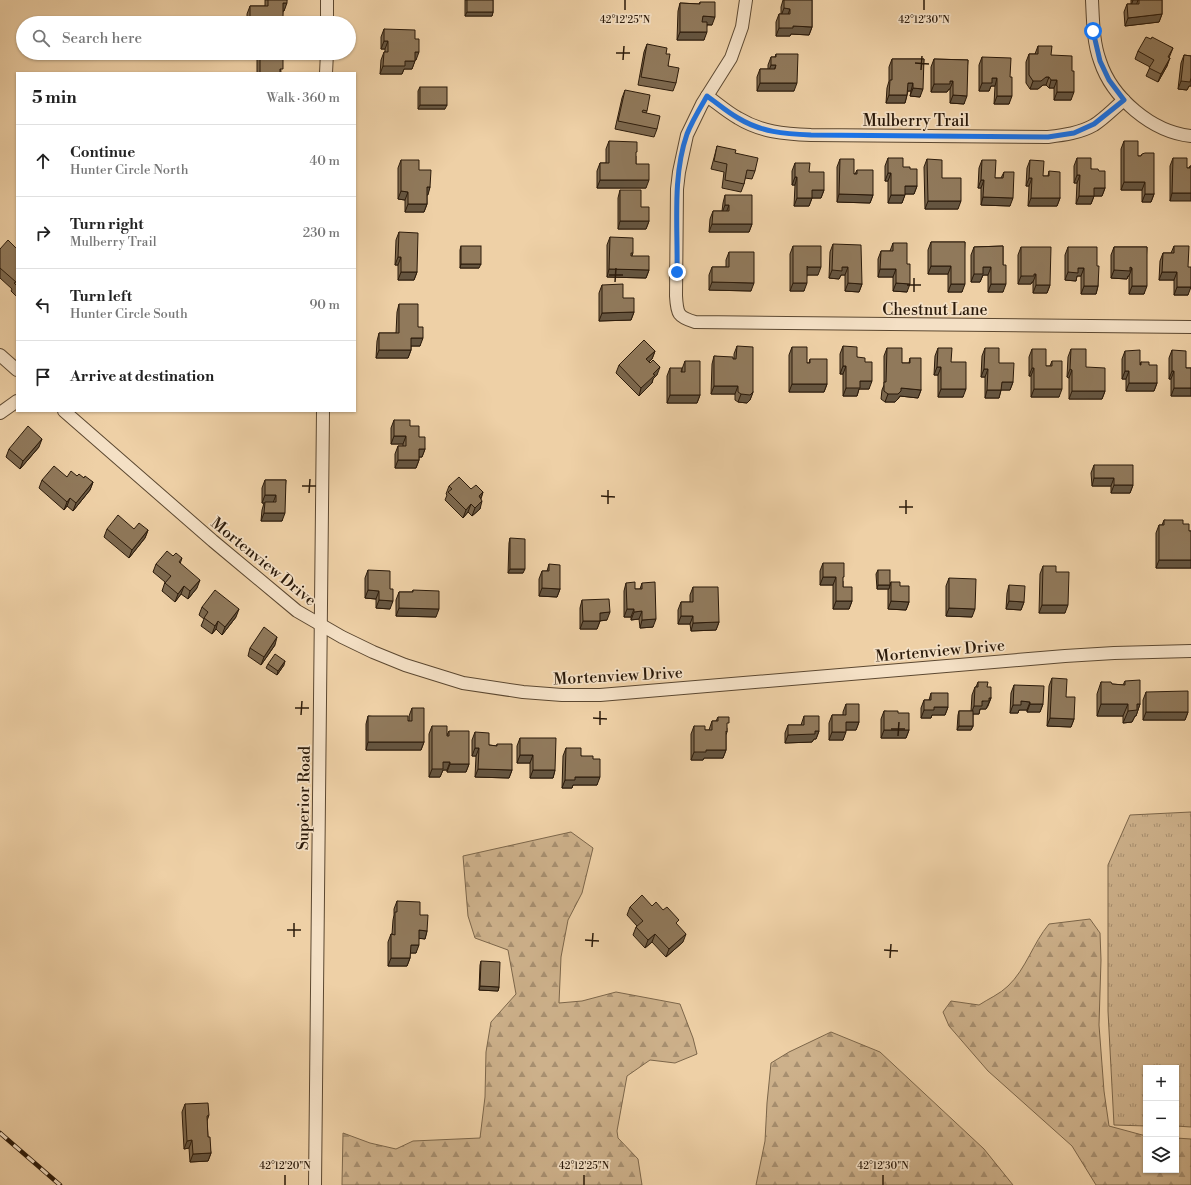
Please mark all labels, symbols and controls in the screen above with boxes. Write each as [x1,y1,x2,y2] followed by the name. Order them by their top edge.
[600,14,651,26] text: 42°12'25"N
[898,14,950,26] text: 42°12'30"N
[16,16,356,60] search box
[1084,22,1102,40] route start
[30,27,52,49] icon: search
[62,29,142,48] text: Search here
[32,87,77,109] text: 5 min
[267,90,340,106] text: Walk · 360 m
[863,111,970,131] street label: Mulberry Trail
[70,143,135,162] text: Continue
[32,150,54,172] icon: ahead
[310,153,340,169] text: 40 m
[70,162,188,178] text: Hunter Circle North
[70,215,144,234] text: Turn right
[32,222,54,244] icon: right
[303,225,340,241] text: 230 m
[70,234,157,250] text: Mulberry Trail
[668,263,686,281] route end
[70,287,132,306] text: Turn left
[32,294,54,316] icon: left
[309,297,340,313] text: 90 m
[882,300,988,320] street label: Chestnut Lane
[70,306,188,322] text: Hunter Circle South
[32,366,54,388] icon: arrive
[70,367,214,386] text: Arrive at destination
[207,513,320,610] street label: Mortenview Drive
[875,635,1006,667] street label: Mortenview Drive
[553,663,683,689] street label: Mortenview Drive
[293,746,315,850] street label: Superior Road
[1143,1065,1179,1173] map controls
[1143,1065,1179,1101] button: +
[1143,1101,1179,1137] button: −
[1143,1137,1179,1173] button: layers
[259,1160,311,1172] text: 42°12'20"N
[559,1160,610,1172] text: 42°12'25"N
[857,1160,909,1172] text: 42°12'30"N

